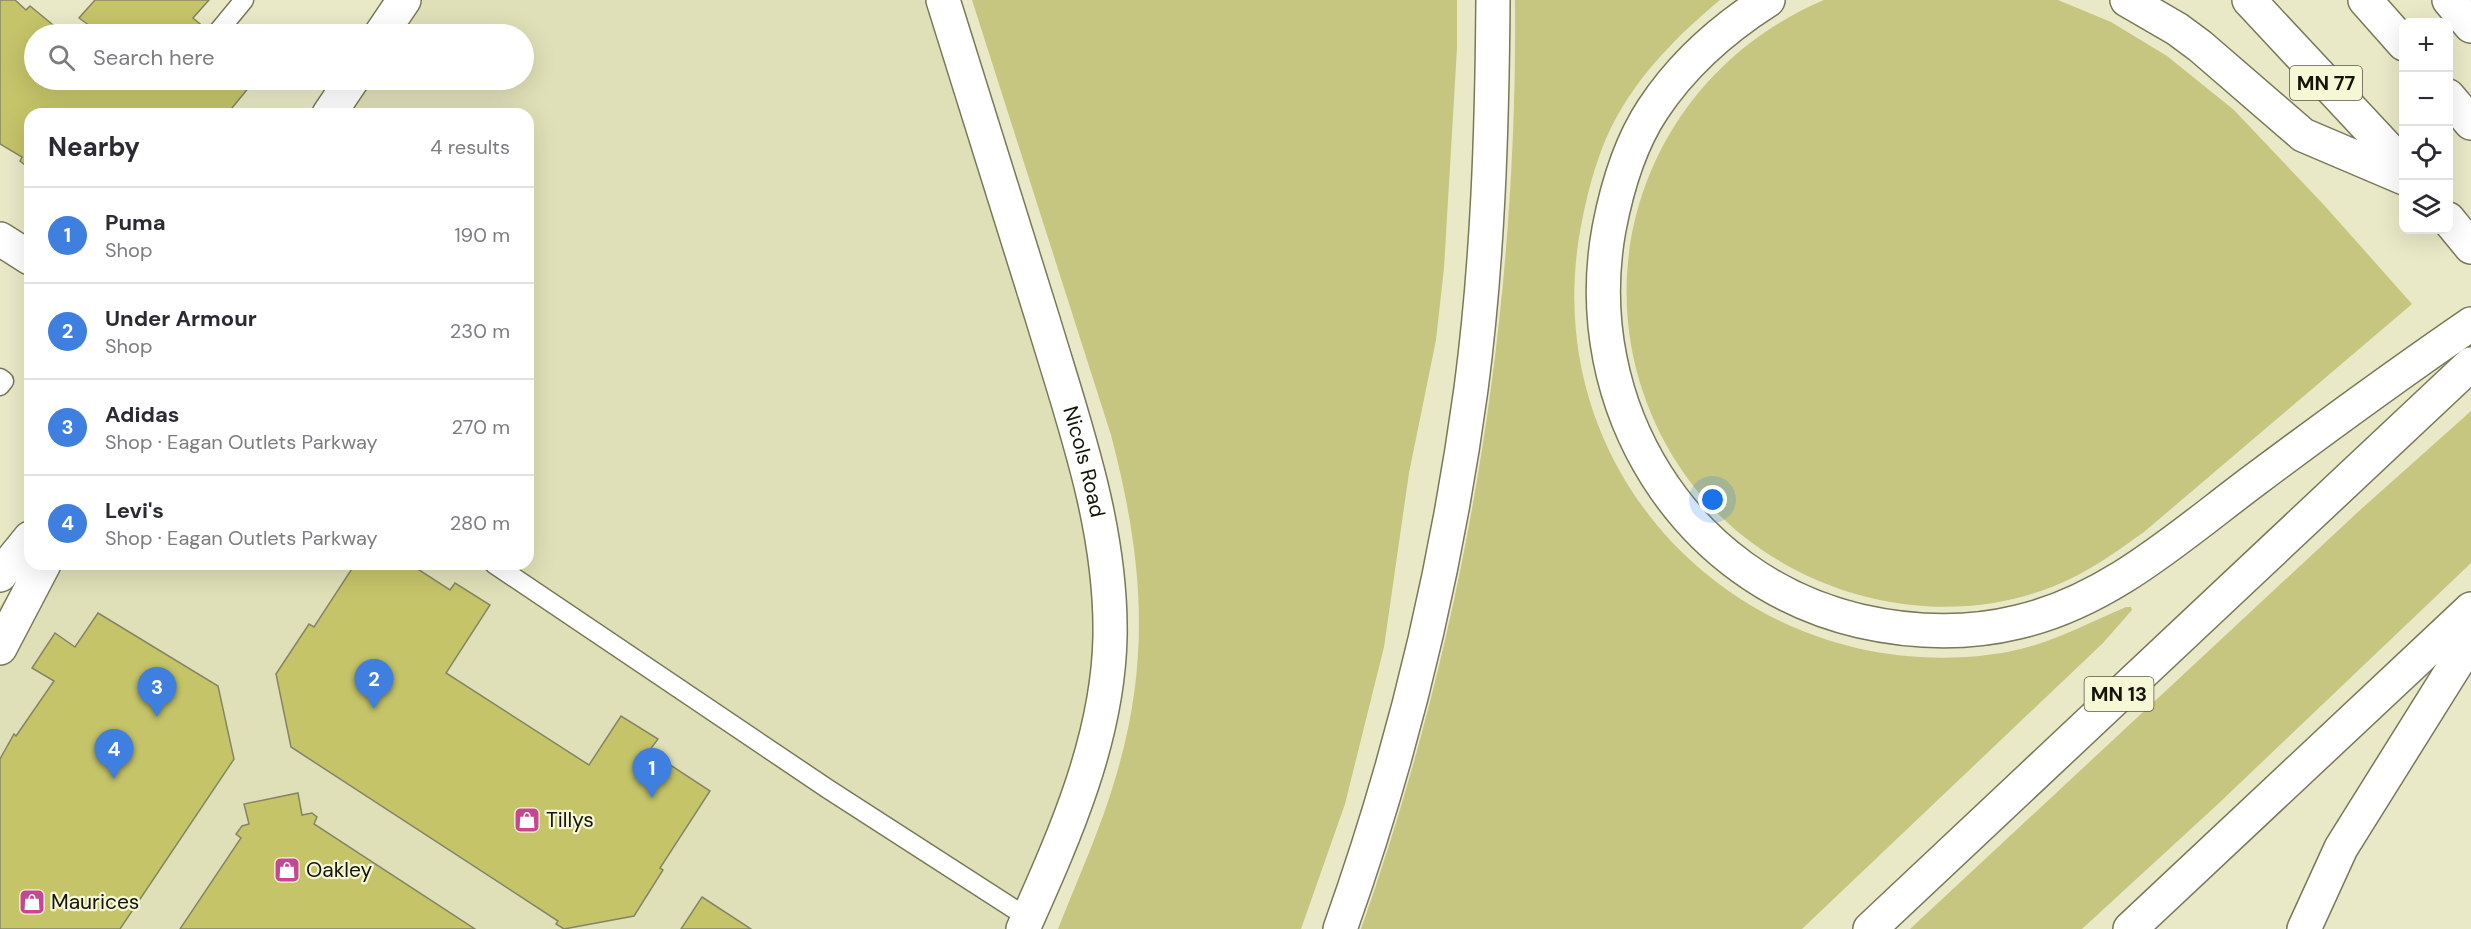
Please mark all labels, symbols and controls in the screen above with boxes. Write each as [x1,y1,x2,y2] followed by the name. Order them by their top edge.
[2399,18,2453,234] map controls
[2399,18,2453,72] button: +
[24,24,534,90] search box
[45,41,78,74] icon: search
[93,43,214,72] text: Search here
[2290,66,2362,100] road number: MN 77
[2399,72,2453,126] button: −
[2399,126,2453,180] button: locate
[48,130,140,164] text: Nearby
[430,134,510,160] text: 4 results
[2399,180,2453,234] button: layers
[105,208,166,237] text: Puma
[64,222,71,248] text: 1
[454,222,510,248] text: 190 m
[105,237,152,263] text: Shop
[105,304,257,333] text: Under Armour
[62,318,73,344] text: 2
[450,318,510,344] text: 230 m
[105,333,152,359] text: Shop
[105,400,180,429] text: Adidas
[1056,403,1112,520] street label: Nicols Road
[61,414,74,440] text: 3
[452,414,510,440] text: 270 m
[105,429,378,455] text: Shop · Eagan Outlets Parkway
[1698,485,1727,514] your location
[105,496,164,525] text: Levi's
[61,510,74,536] text: 4
[450,510,510,536] text: 280 m
[105,525,378,551] text: Shop · Eagan Outlets Parkway
[354,660,394,709] pin: 2
[138,668,176,717] pin: 3
[2084,677,2154,711] road number: MN 13
[94,730,134,779] pin: 4
[632,748,672,798] pin: 1
[512,805,542,835] shop icon: Tillys
[546,806,594,834] place label: Tillys
[272,855,302,885] shop icon: Oakley
[306,856,372,884] place label: Oakley
[17,887,47,917] shop icon: Maurices
[51,888,139,916] place label: Maurices

